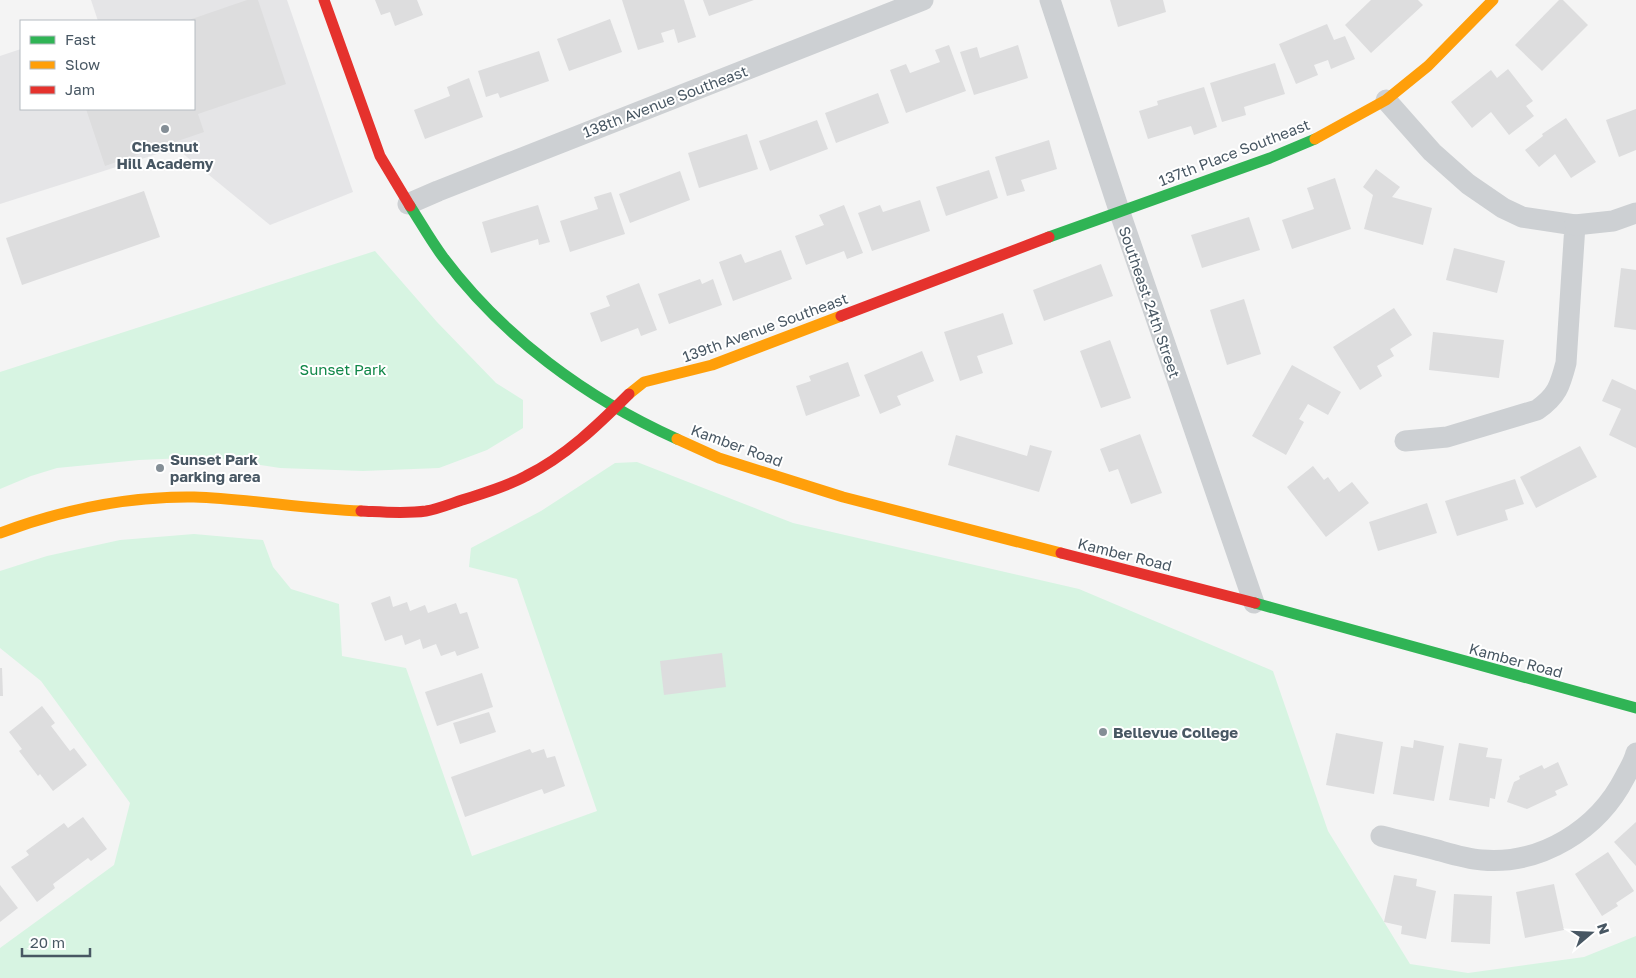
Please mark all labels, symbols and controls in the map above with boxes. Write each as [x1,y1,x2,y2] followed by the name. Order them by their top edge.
[20,20,195,110] legend
[65,30,96,48] text: Fast
[65,55,100,73] text: Slow
[580,61,750,141] street label: 138th Avenue Southeast
[65,80,95,98] text: Jam
[1156,115,1312,189] street label: 137th Place Southeast
[159,123,171,135] marker: Chestnut Hill Academy
[116,137,214,172] place label: Chestnut Hill Academy
[1116,224,1184,380] street label: Southeast 24th Street
[680,289,850,365] street label: 139th Avenue Southeast
[300,360,387,378] park label: Sunset Park
[689,420,785,470] street label: Kamber Road
[170,450,261,485] place label: Sunset Park parking area
[154,462,166,474] marker: Sunset Park parking area
[1076,534,1174,574] street label: Kamber Road
[1467,639,1565,681] street label: Kamber Road
[1113,723,1238,741] place label: Bellevue College
[1097,726,1109,738] marker: Bellevue College
[1566,908,1616,958] north arrow
[1594,921,1614,936] text: N
[22,926,90,958] scale bar
[30,933,65,951] text: 20 m

